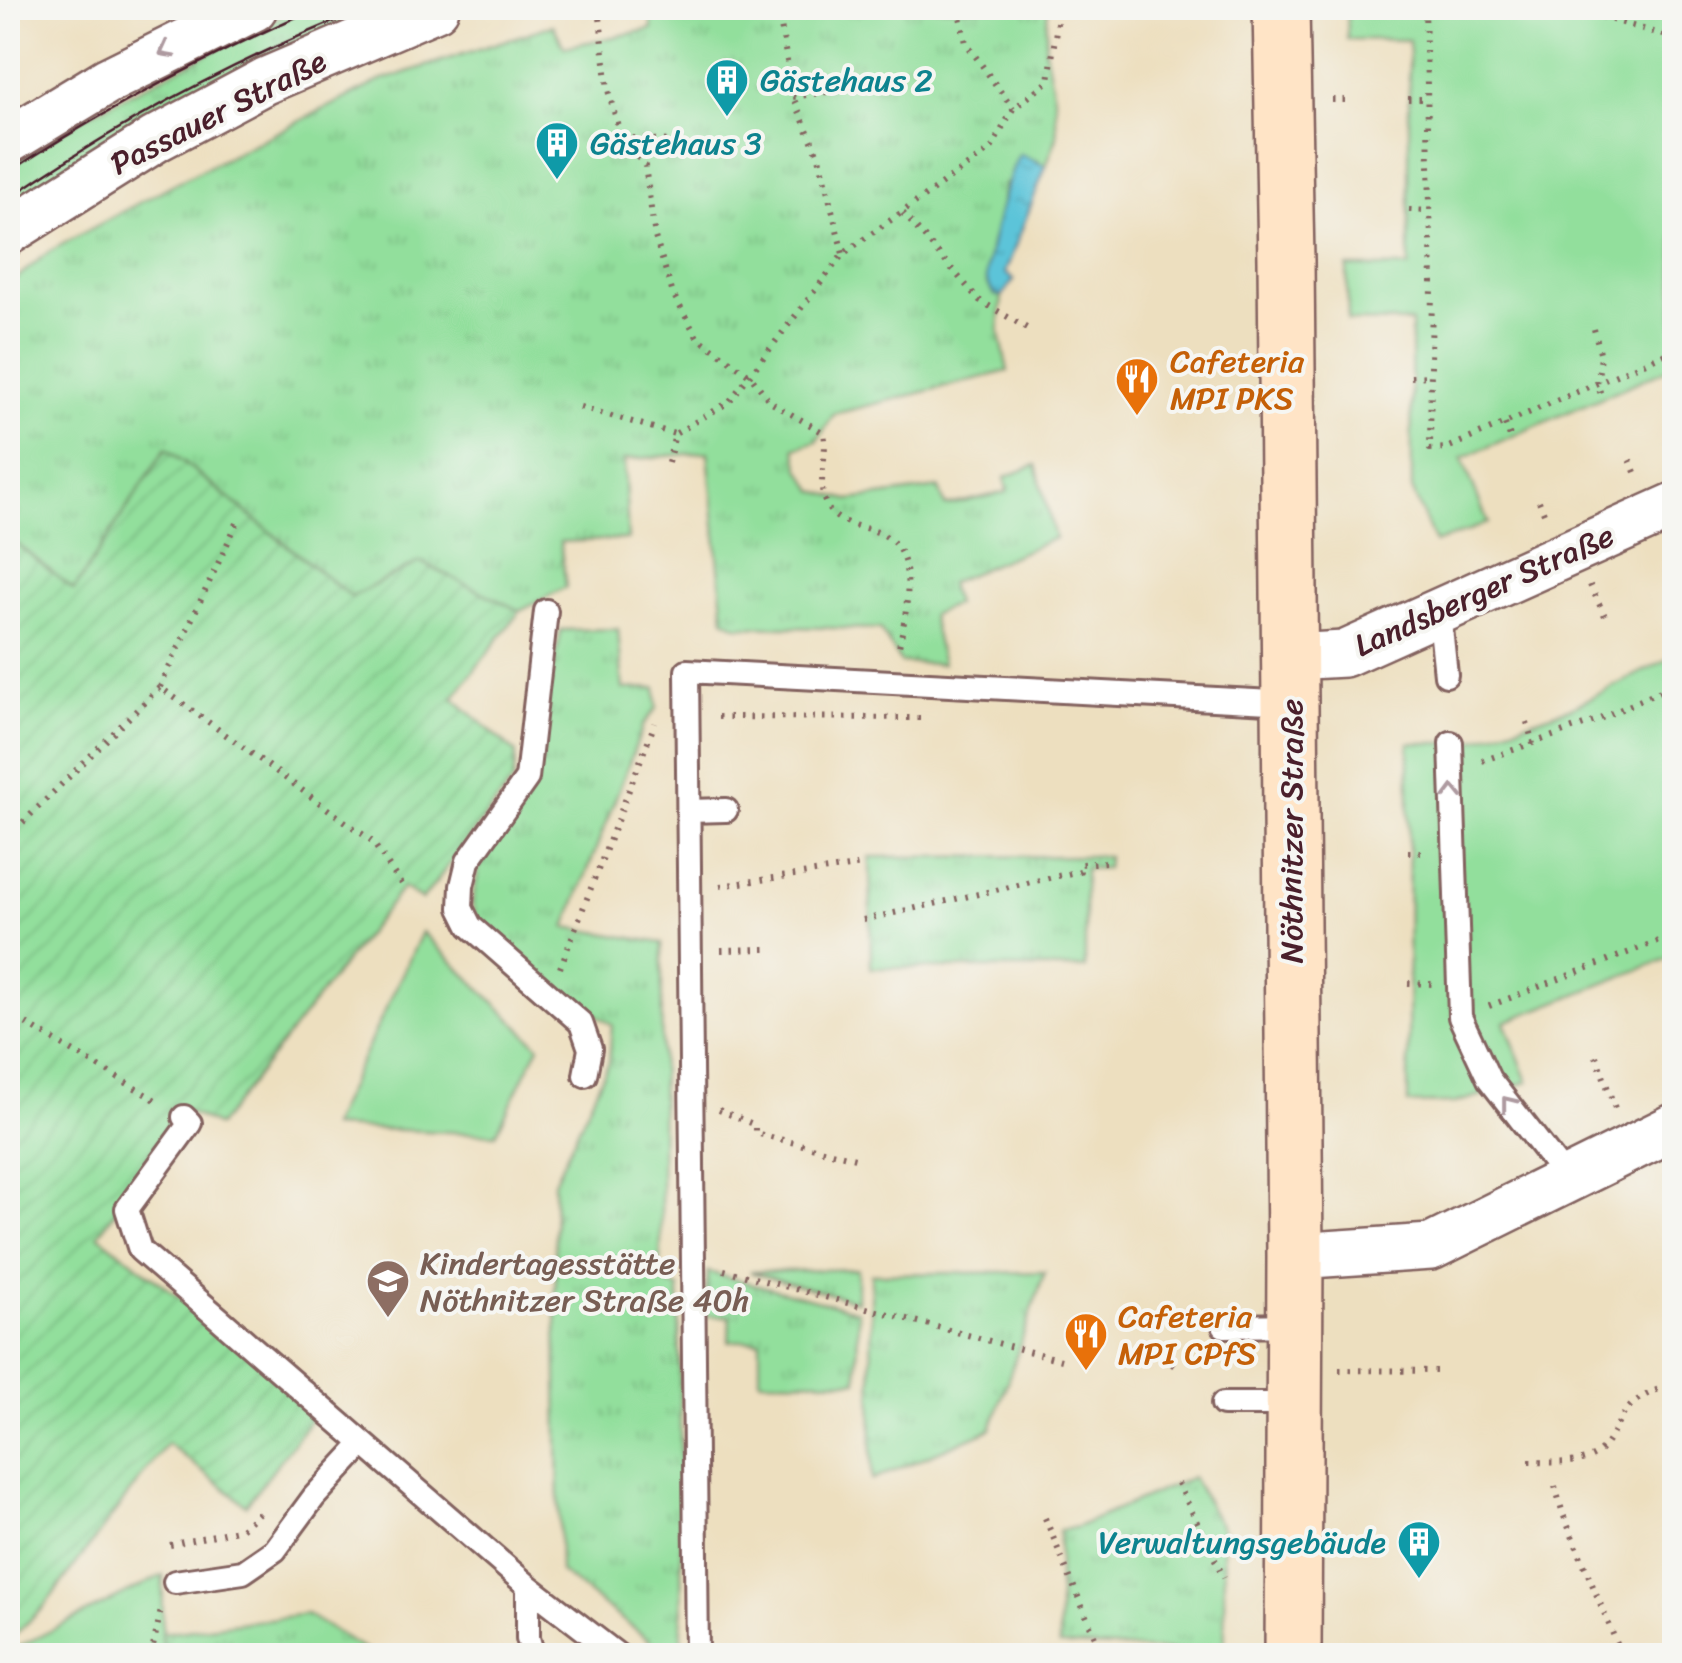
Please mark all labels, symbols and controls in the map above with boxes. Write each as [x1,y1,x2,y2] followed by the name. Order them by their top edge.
[100,33,337,192] street label: Passauer Straße
[159,38,177,58] one-way arrow
[760,52,933,109] place label: Gästehaus 2
[704,57,750,118] building icon: Gästehaus 2
[590,115,762,172] place label: Gästehaus 3
[534,120,580,181] building icon: Gästehaus 3
[1170,333,1305,427] place label: Cafeteria MPI PKS
[1114,356,1160,417] restaurant icon: Cafeteria MPI PKS
[1345,507,1624,673] street label: Landsberger Straße
[1263,699,1320,963] street label: Nöthnitzer Straße
[1442,783,1463,799] one-way arrow
[1503,1097,1520,1115] one-way arrow
[420,1235,750,1329] place label: Kindertagesstätte Nöthnitzer Straße 40h
[365,1258,411,1319] school or university icon: Kindertagesstätte Nöthnitzer Straße 40h
[1118,1288,1257,1382] place label: Cafeteria MPI CPfS
[1063,1311,1109,1372] restaurant icon: Cafeteria MPI CPfS
[1098,1514,1386,1571] place label: Verwaltungsgebäude
[1396,1519,1442,1580] building icon: Verwaltungsgebäude

